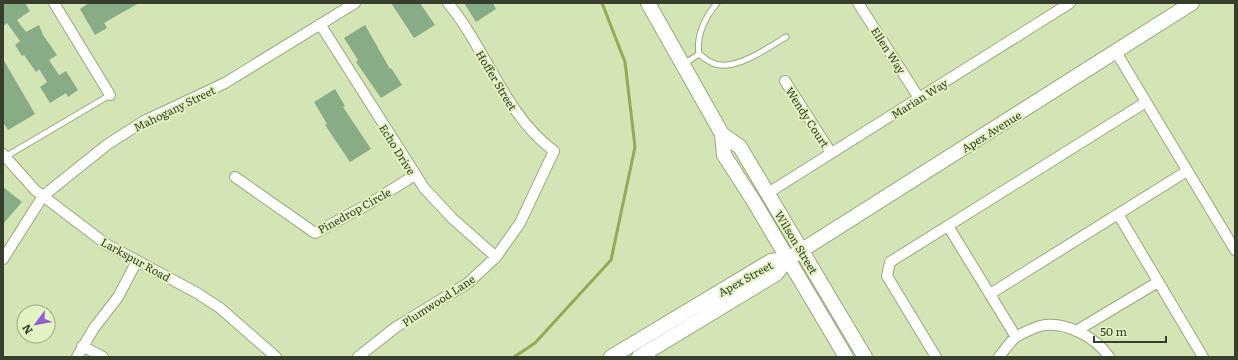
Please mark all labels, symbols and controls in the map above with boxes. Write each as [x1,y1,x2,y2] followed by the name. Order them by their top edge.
[868,23,910,77] street label: Ellen Way
[473,47,522,114] street label: Hoffer Street
[887,74,951,122] street label: Marian Way
[131,81,218,135] street label: Mahogany Street
[782,84,834,151] street label: Wendy Court
[958,106,1024,156] street label: Apex Avenue
[376,121,420,178] street label: Echo Drive
[315,183,394,237] street label: Pinedrop Circle
[772,207,823,277] street label: Wilson Street
[98,233,174,285] street label: Larkspur Road
[715,256,776,300] street label: Apex Street
[398,270,478,330] street label: Plumwood Lane
[16,304,56,344] north arrow
[1094,318,1166,344] scale bar
[17,322,36,338] text: N
[1100,322,1127,340] text: 50 m

